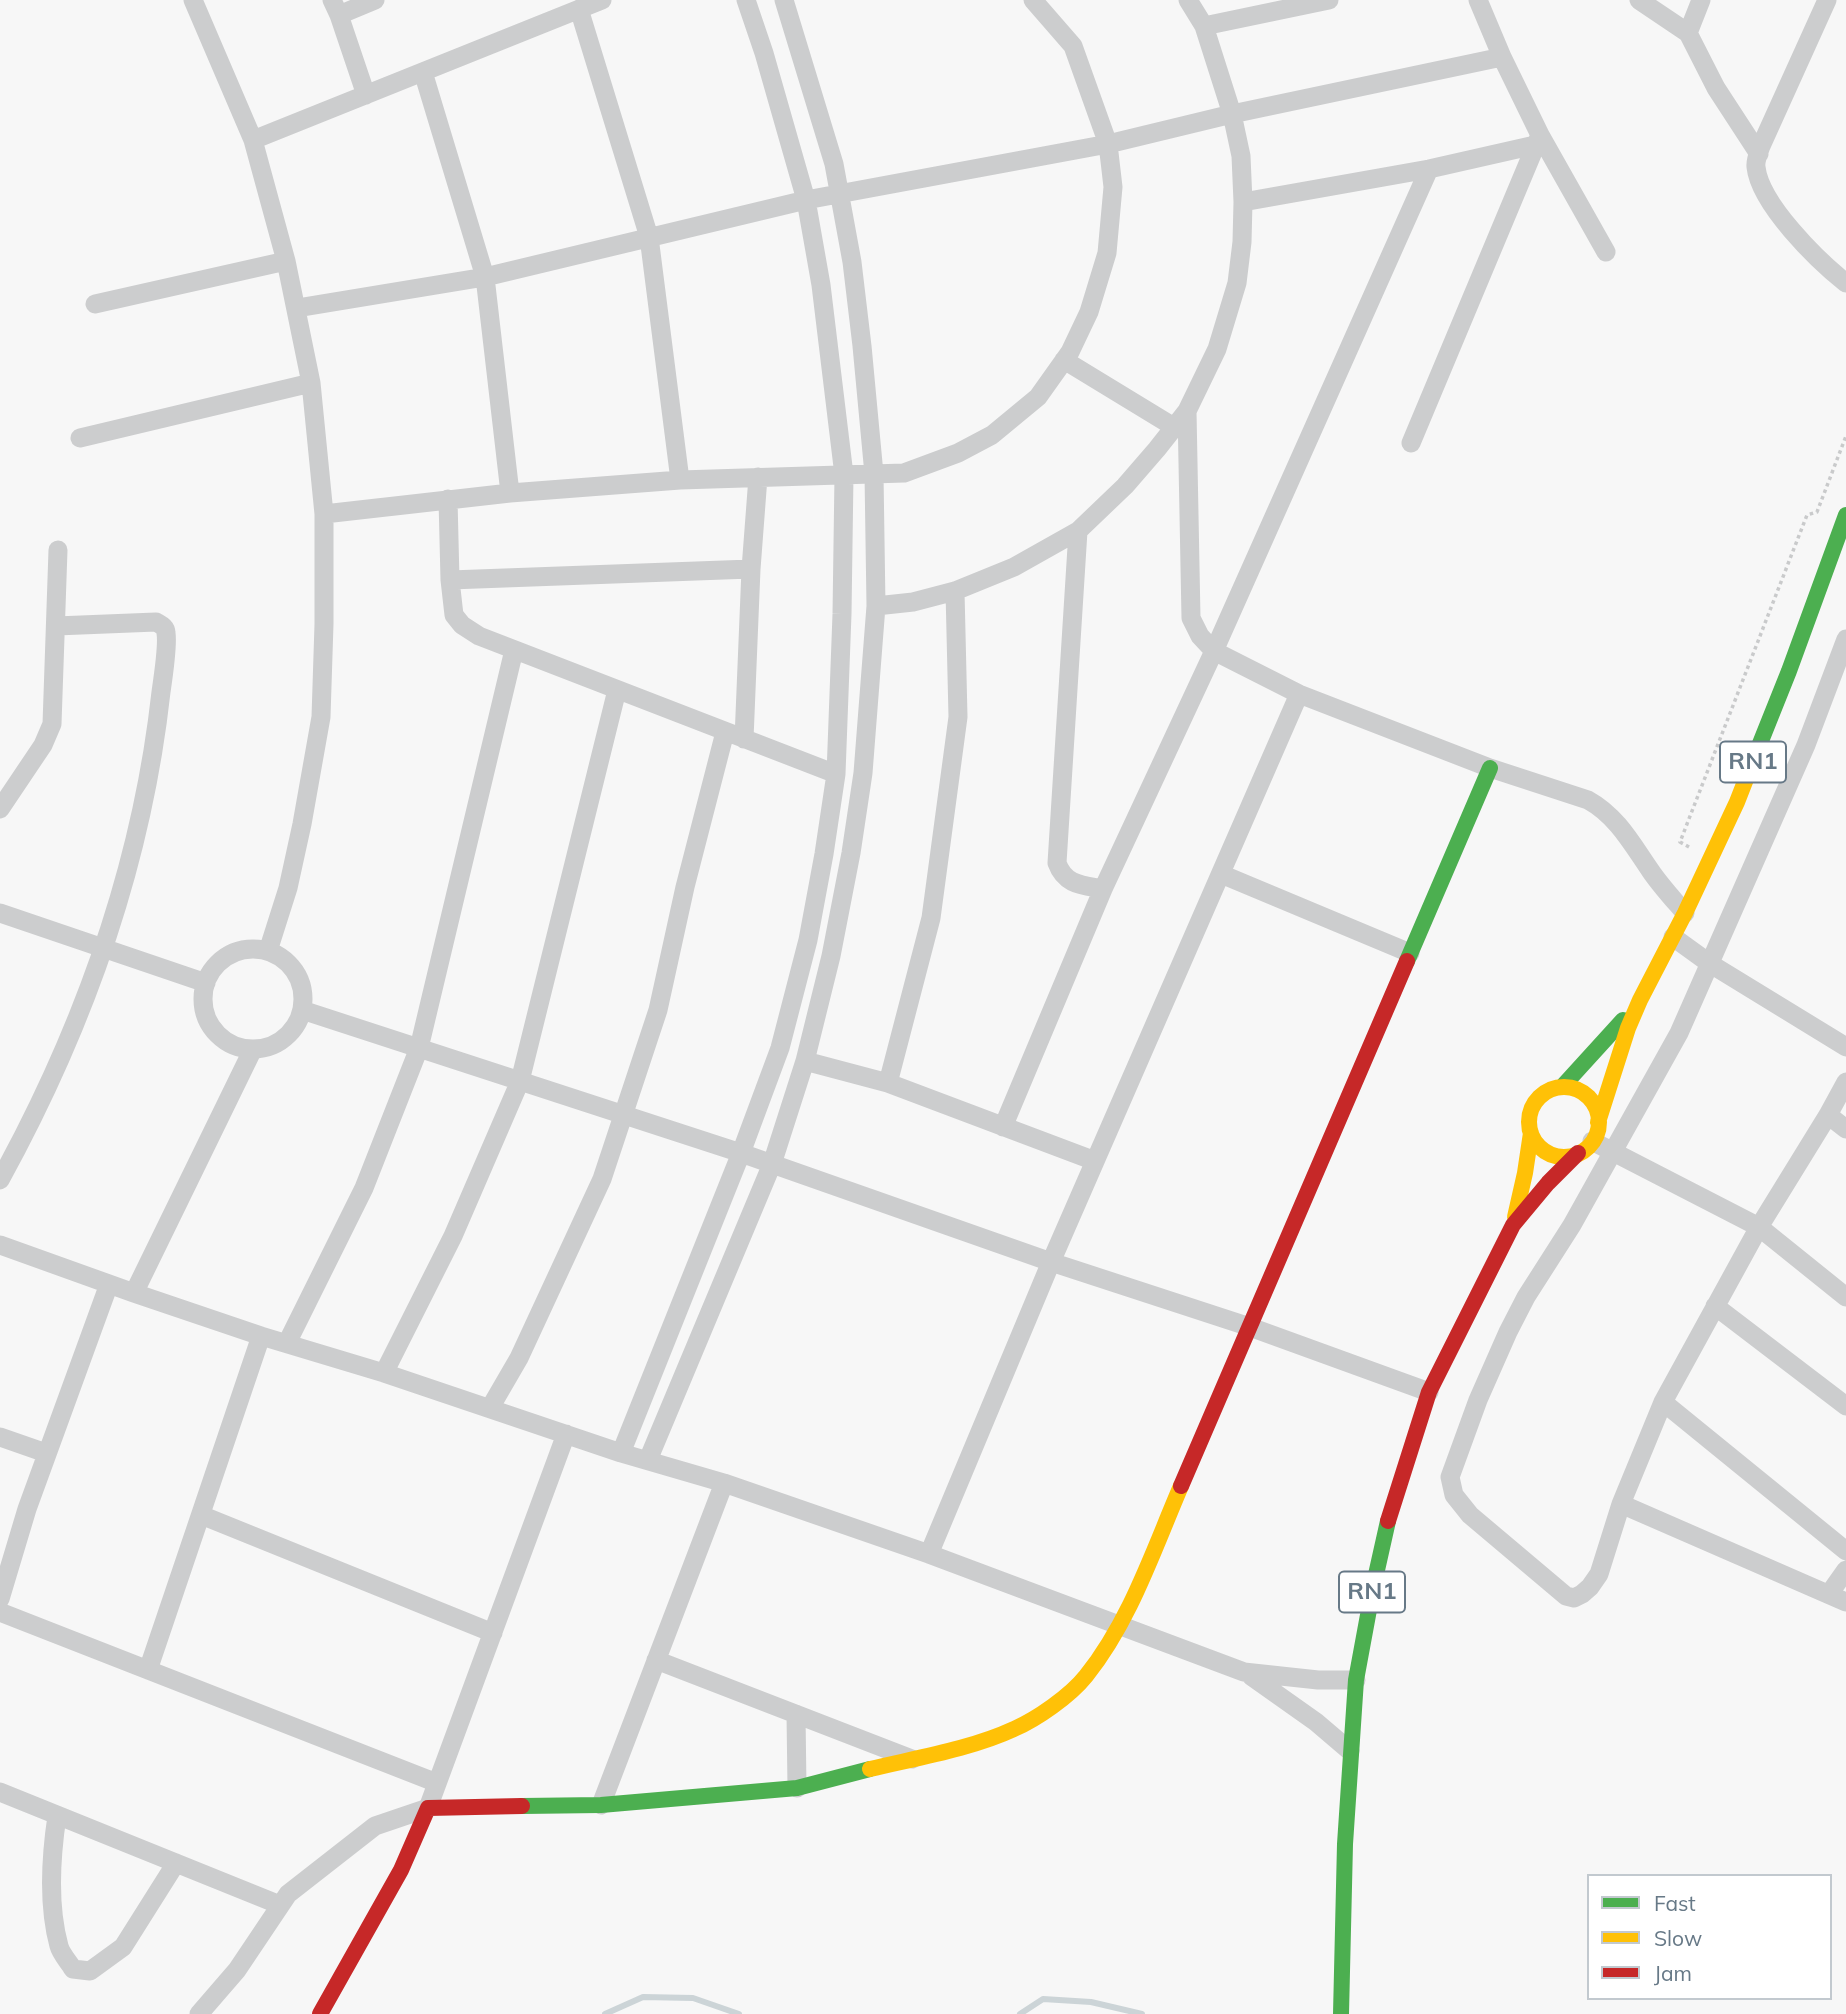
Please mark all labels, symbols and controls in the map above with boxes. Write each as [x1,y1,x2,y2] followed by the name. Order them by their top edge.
[1720,742,1786,782] road number: RN1
[1339,1572,1405,1612] road number: RN1
[1587,1874,1832,2000] legend
[1654,1890,1696,1916] text: Fast
[1654,1925,1702,1951] text: Slow
[1654,1960,1692,1986] text: Jam

